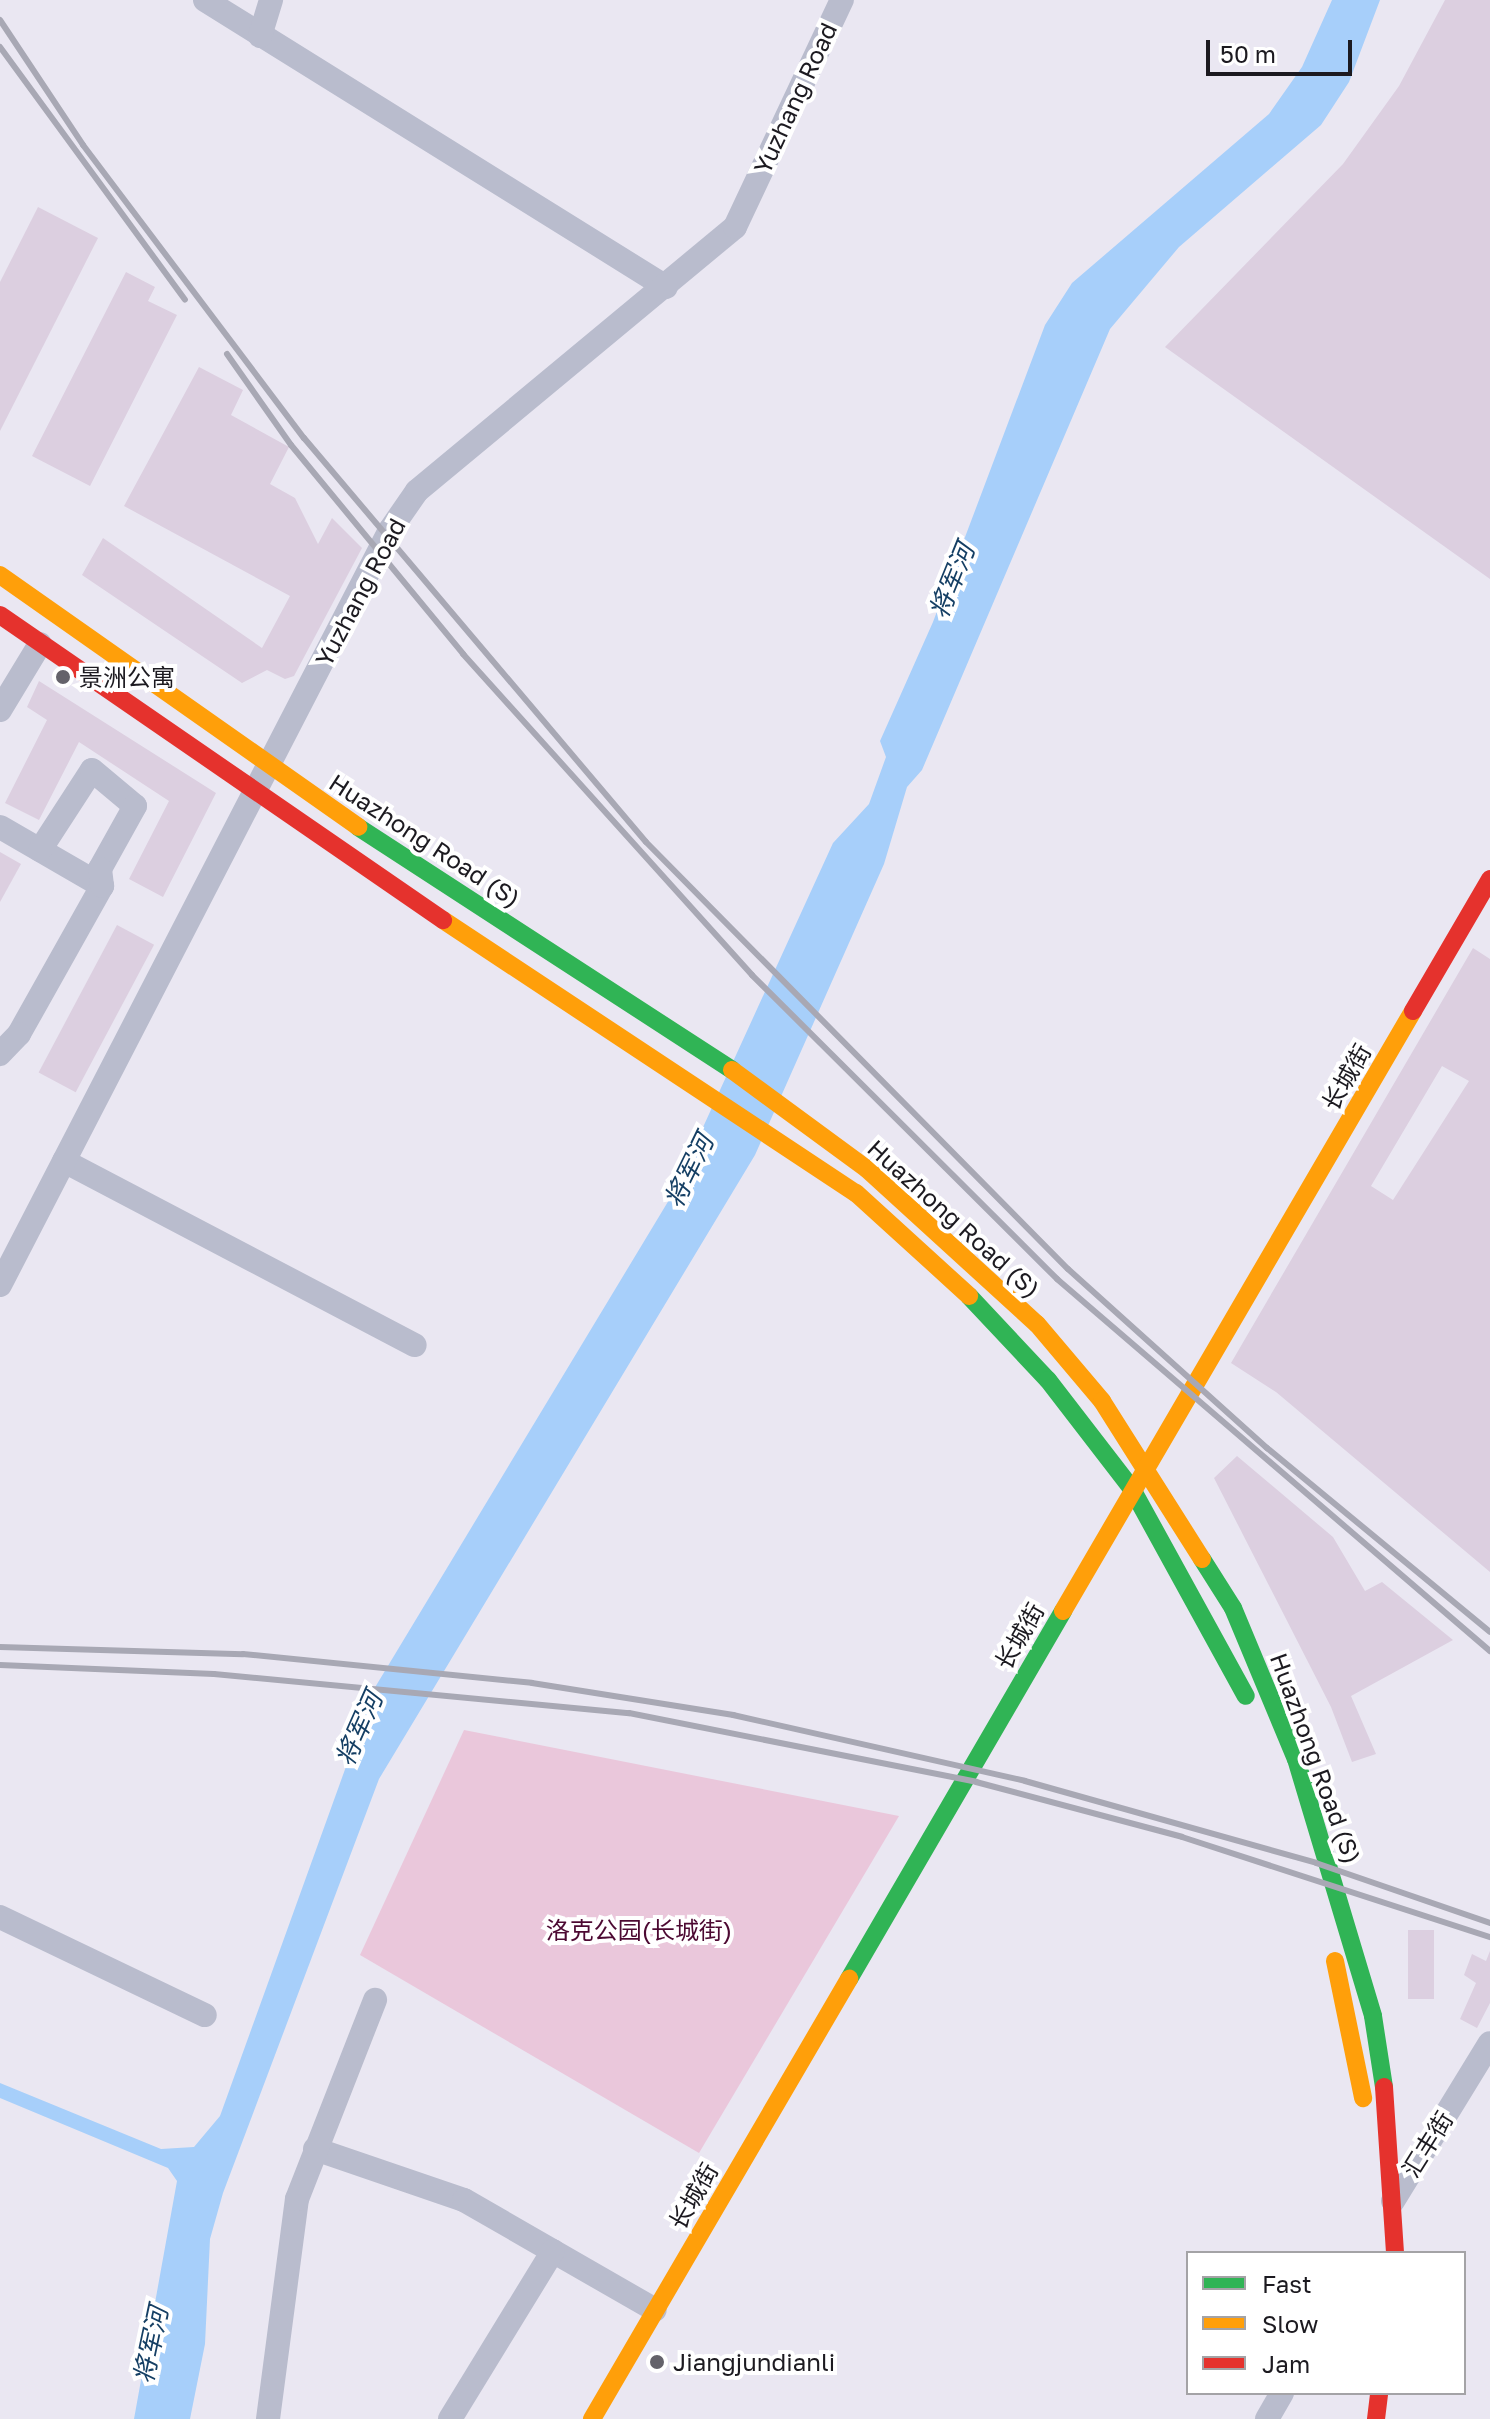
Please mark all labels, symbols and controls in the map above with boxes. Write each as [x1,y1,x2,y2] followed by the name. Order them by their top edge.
[747,18,843,178] street label: Yuzhang Road
[1210,24,1356,74] scale bar
[1220,39,1276,68] text: 50 m
[309,513,411,671] street label: Yuzhang Road
[923,539,981,623] water label: 将军河
[79,663,175,691] place label: 景洲公寓
[54,668,72,686] marker: 景洲公寓
[324,768,526,912] street label: Huazhong Road (S)
[1316,1039,1376,1115] street label: 长城街
[658,1129,720,1213] water label: 将军河
[862,1133,1046,1303] street label: Huazhong Road (S)
[989,1598,1049,1674] street label: 长城街
[1265,1649,1367,1867] street label: Huazhong Road (S)
[329,1687,389,1771] water label: 将军河
[546,1916,732,1944] park label: 洛克公园(长城街)
[1396,2106,1458,2182] street label: 汇丰街
[663,2158,723,2234] street label: 长城街
[1186,2251,1466,2395] legend
[1262,2269,1312,2298] text: Fast
[128,2304,174,2386] water label: 将军河
[1262,2309,1318,2338] text: Slow
[673,2348,835,2376] place label: Jiangjundianli
[1262,2349,1310,2378] text: Jam
[648,2353,666,2371] marker: Jiangjundianli

